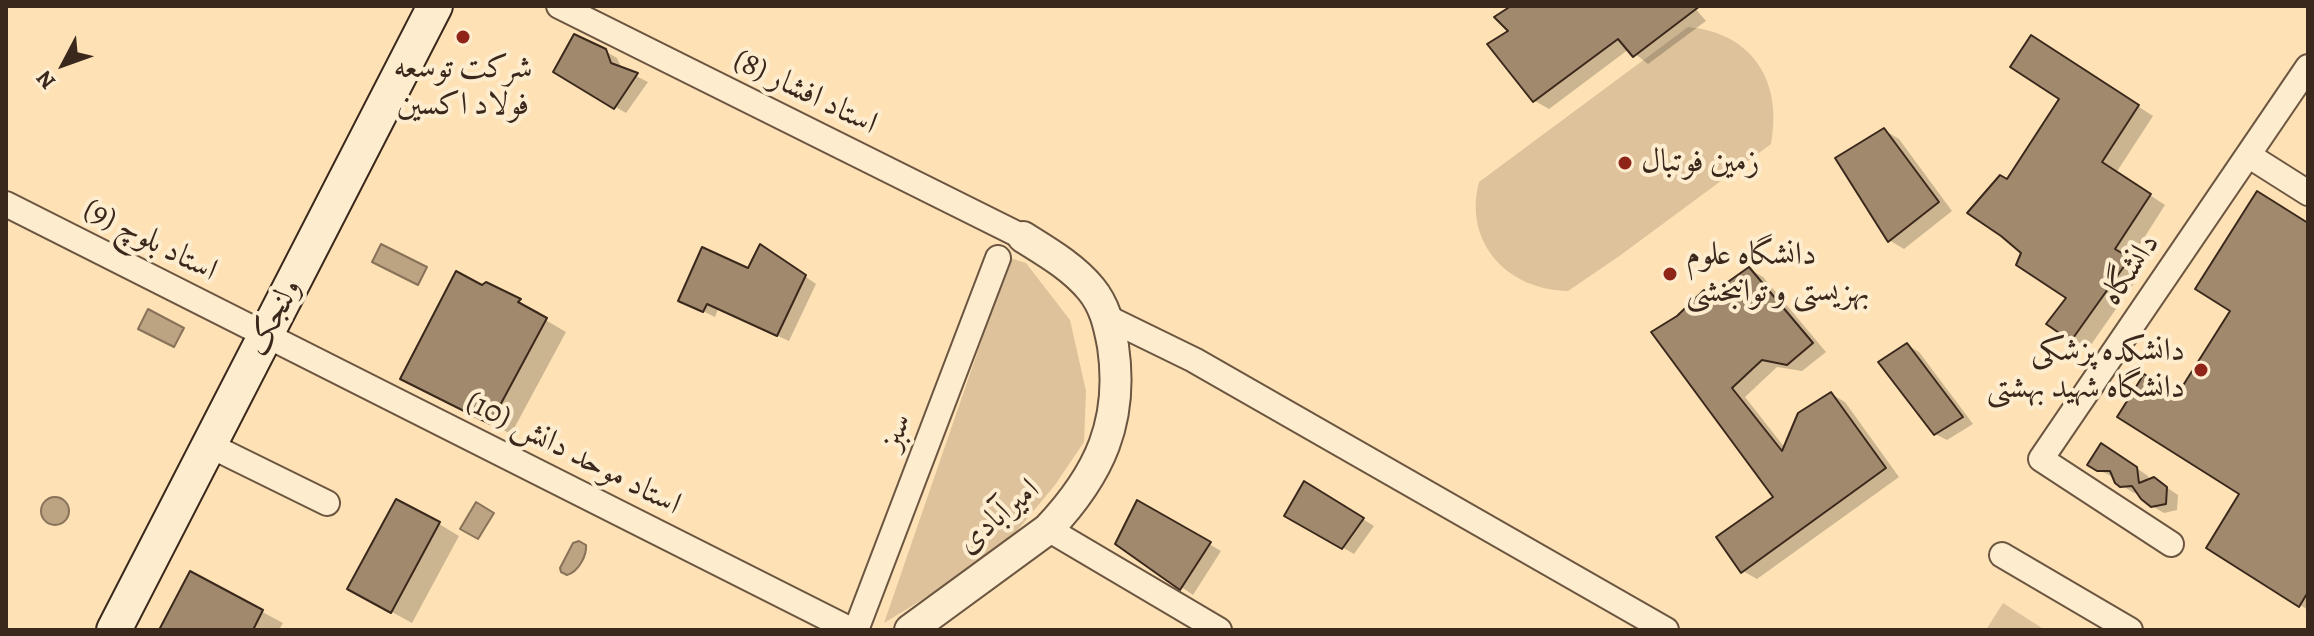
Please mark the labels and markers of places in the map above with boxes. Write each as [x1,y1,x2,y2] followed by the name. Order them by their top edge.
[454,28,472,46] marker: شرکت توسعه فولاد اکسین
[394,50,532,125] place label: شرکت توسعه فولاد اکسین
[1641,144,1760,182] place label: زمین فوتبال
[1616,154,1634,172] marker: زمین فوتبال
[1686,237,1869,312] place label: دانشگاه علوم بهزیستی و توانبخشی
[1661,265,1679,283] marker: دانشگاه علوم بهزیستی و توانبخشی
[1986,333,2185,408] place label: دانشکده پزشکی دانشگاه شهید بهشتی
[2192,361,2210,379] marker: دانشکده پزشکی دانشگاه شهید بهشتی

